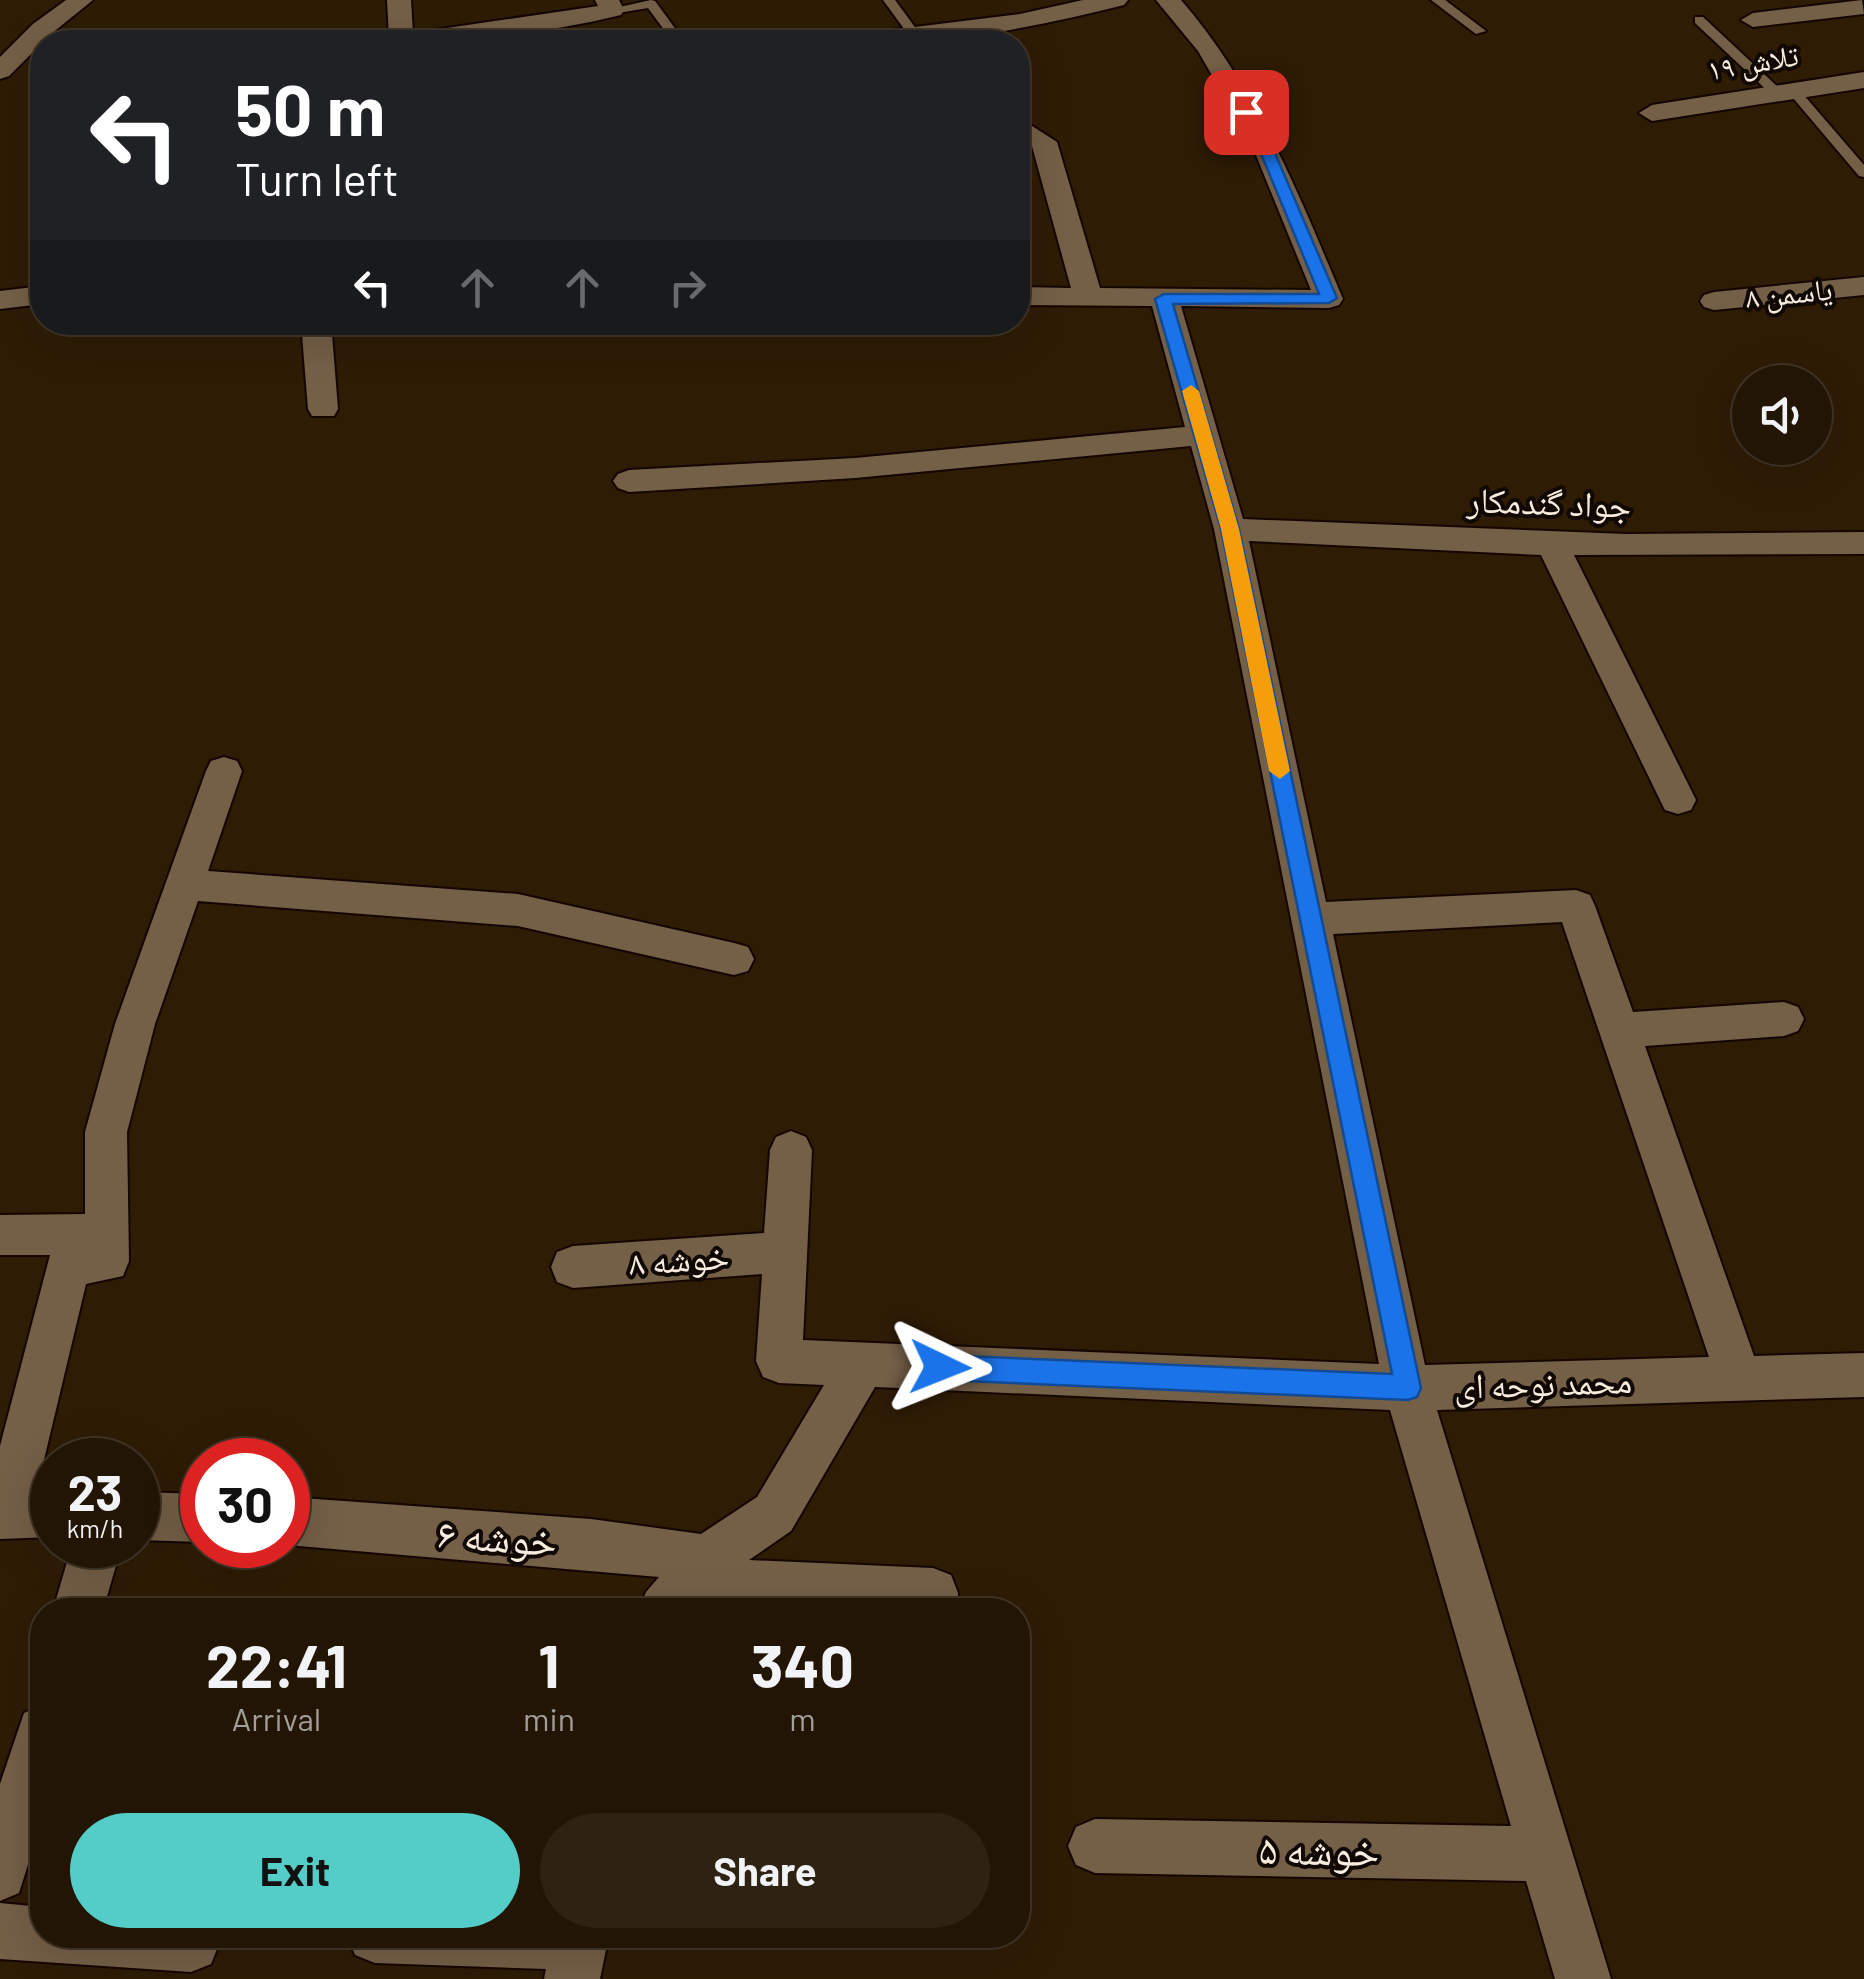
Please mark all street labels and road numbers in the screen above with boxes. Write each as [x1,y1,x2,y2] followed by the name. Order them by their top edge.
[1704,35,1802,89] street label: تلاش ۱۹
[1744,270,1834,316] street label: یاسمن ۸
[1465,477,1632,525] street label: جواد گندمکار
[627,1234,730,1282] street label: خوشه ۸
[1453,1358,1633,1408] street label: محمد نوحه ای
[435,1506,559,1565] street label: خوشه ۶
[1258,1822,1380,1875] street label: خوشه ۵

